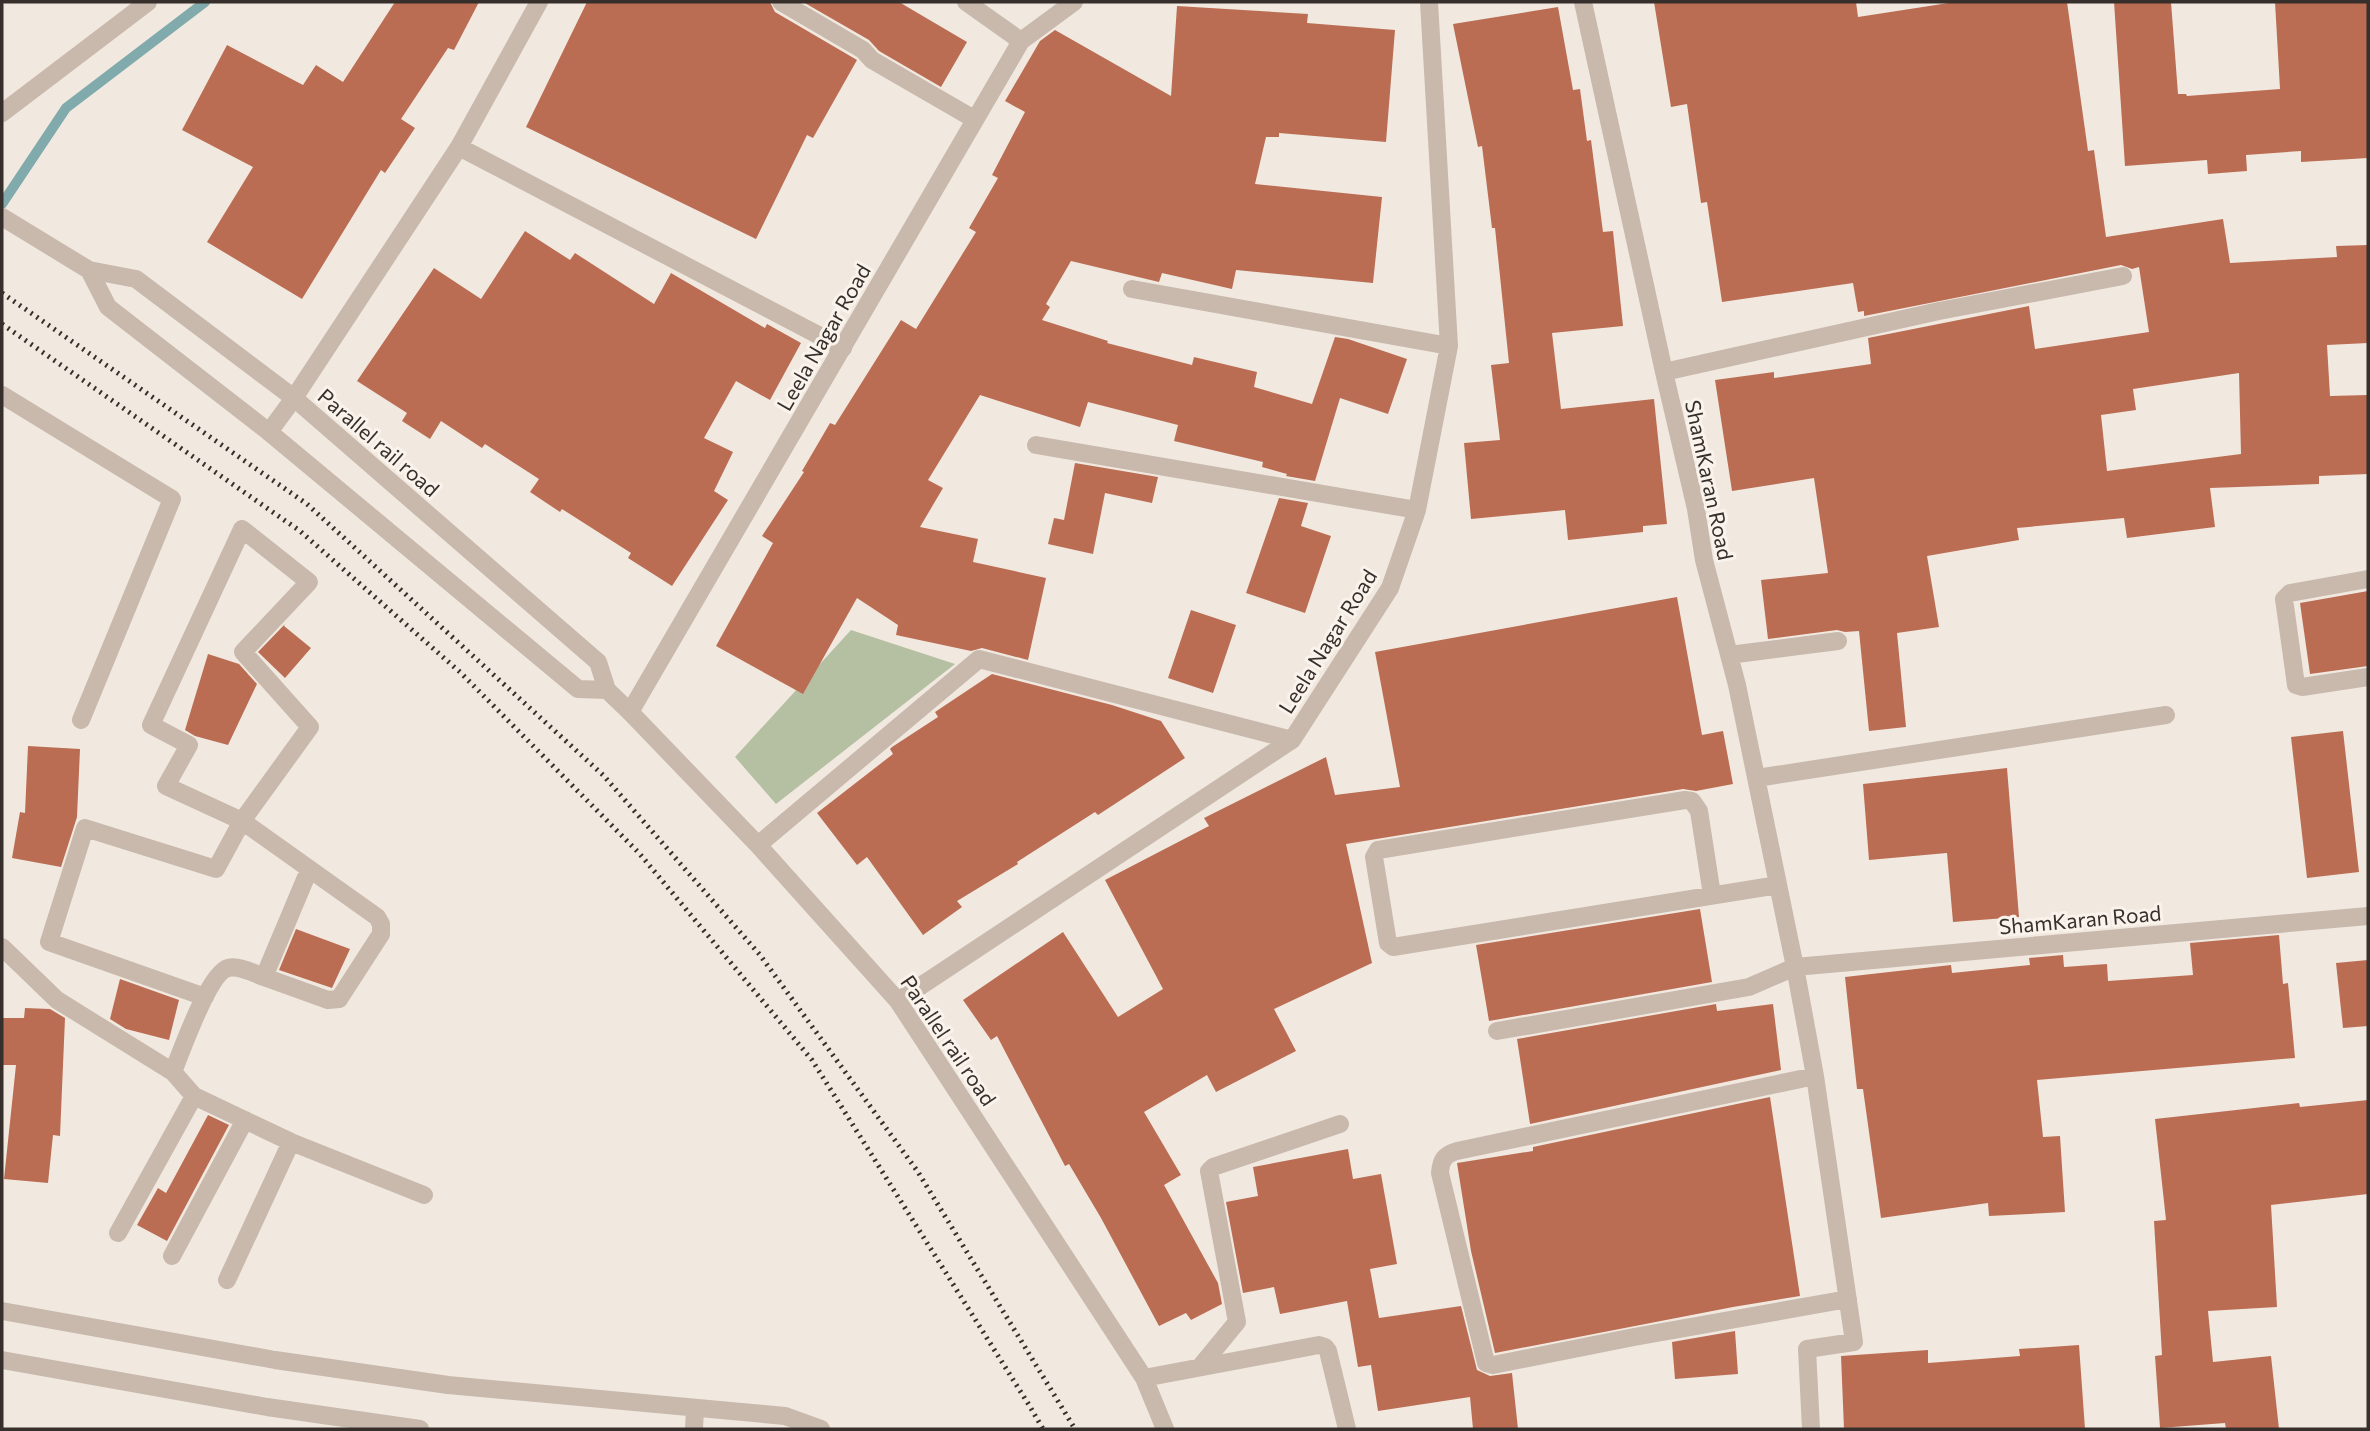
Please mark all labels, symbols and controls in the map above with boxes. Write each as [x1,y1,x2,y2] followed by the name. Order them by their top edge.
[771,259,875,415] street label: Leela Nagar Road
[313,383,445,501] street label: Parallel rail road
[1681,398,1739,562] street label: ShamKaran Road
[1273,564,1381,718] street label: Leela Nagar Road
[1998,899,2162,939] street label: ShamKaran Road
[896,970,1002,1110] street label: Parallel rail road

